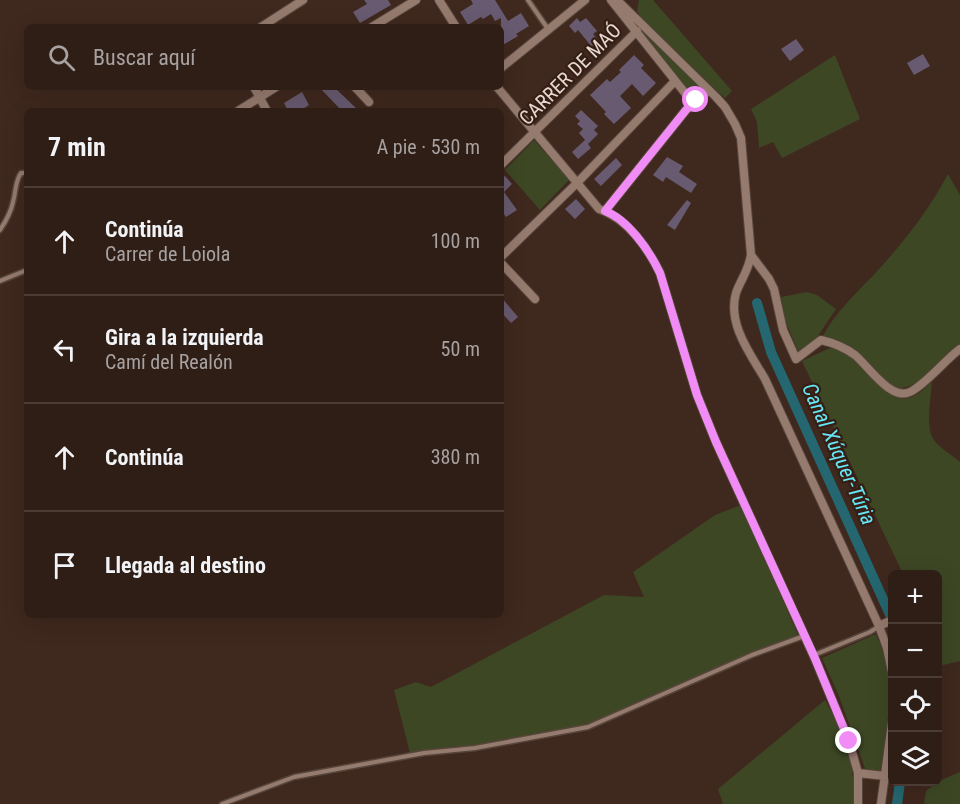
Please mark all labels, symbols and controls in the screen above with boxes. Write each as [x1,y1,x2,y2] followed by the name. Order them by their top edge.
[514,18,626,130] street label: CARRER DE MAÓ
[24,24,504,90] search box
[45,41,78,74] icon: search
[93,45,196,70] text: Buscar aquí
[682,86,708,112] route start
[48,132,106,162] text: 7 min
[377,135,480,159] text: A pie · 530 m
[105,217,184,242] text: Continúa
[48,225,81,258] icon: ahead
[431,229,480,253] text: 100 m
[105,242,230,266] text: Carrer de Loiola
[105,325,264,350] text: Gira a la izquierda
[48,333,81,366] icon: left
[441,337,480,361] text: 50 m
[105,350,233,374] text: Camí del Realón
[797,380,881,528] water label: Canal Xúquer-Túria
[48,441,81,474] icon: ahead
[105,445,184,470] text: Continúa
[431,445,480,469] text: 380 m
[48,549,81,582] icon: arrive
[105,553,266,578] text: Llegada al destino
[888,570,942,786] map controls
[888,570,942,624] button: +
[888,624,942,678] button: −
[888,678,942,732] button: locate
[835,727,861,753] route end
[888,732,942,786] button: layers

